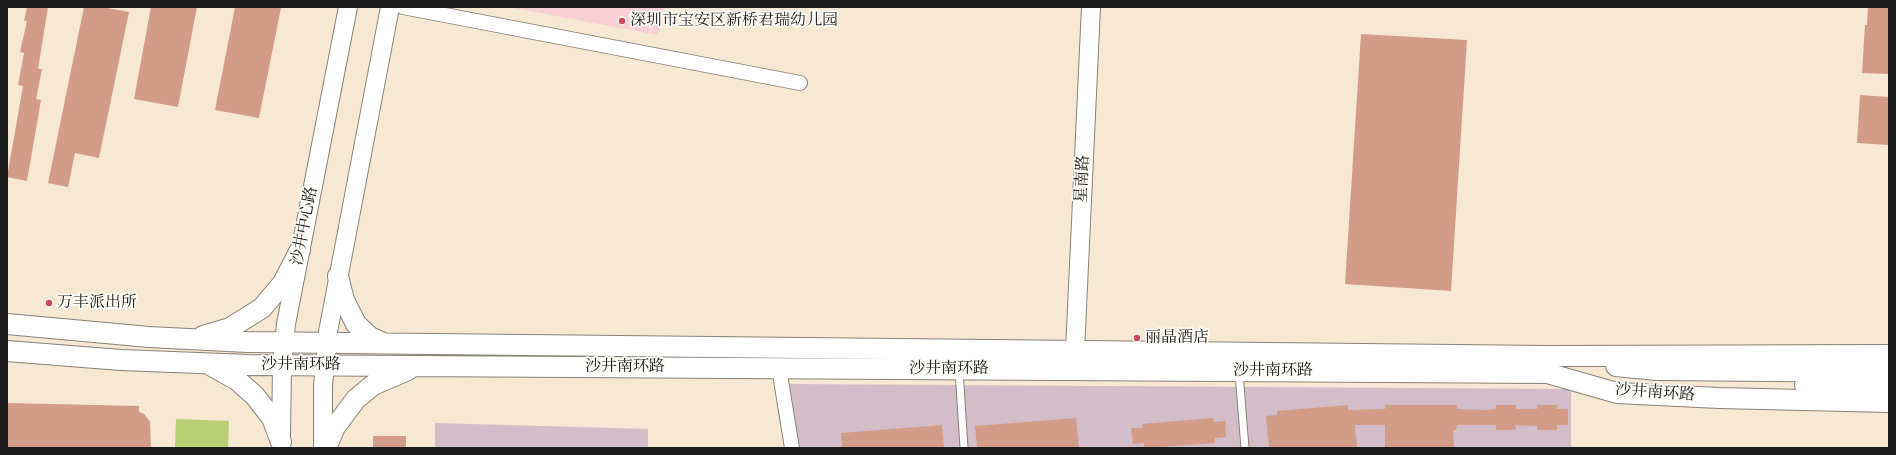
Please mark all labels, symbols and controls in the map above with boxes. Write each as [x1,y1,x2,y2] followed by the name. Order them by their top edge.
[630,11,838,31] place label: 深圳市宝安区新桥君瑞幼儿园
[617,16,627,26] marker: 深圳市宝安区新桥君瑞幼儿园
[1072,155,1094,203] street label: 星南路
[288,185,322,267] street label: 沙井中心路
[57,293,137,313] place label: 万丰派出所
[44,298,54,308] marker: 万丰派出所
[1145,328,1209,348] place label: 丽晶酒店
[1132,333,1142,343] marker: 丽晶酒店
[261,355,341,375] street label: 沙井南环路
[585,357,665,377] street label: 沙井南环路
[909,359,989,379] street label: 沙井南环路
[1233,361,1313,381] street label: 沙井南环路
[1614,381,1696,405] street label: 沙井南环路

